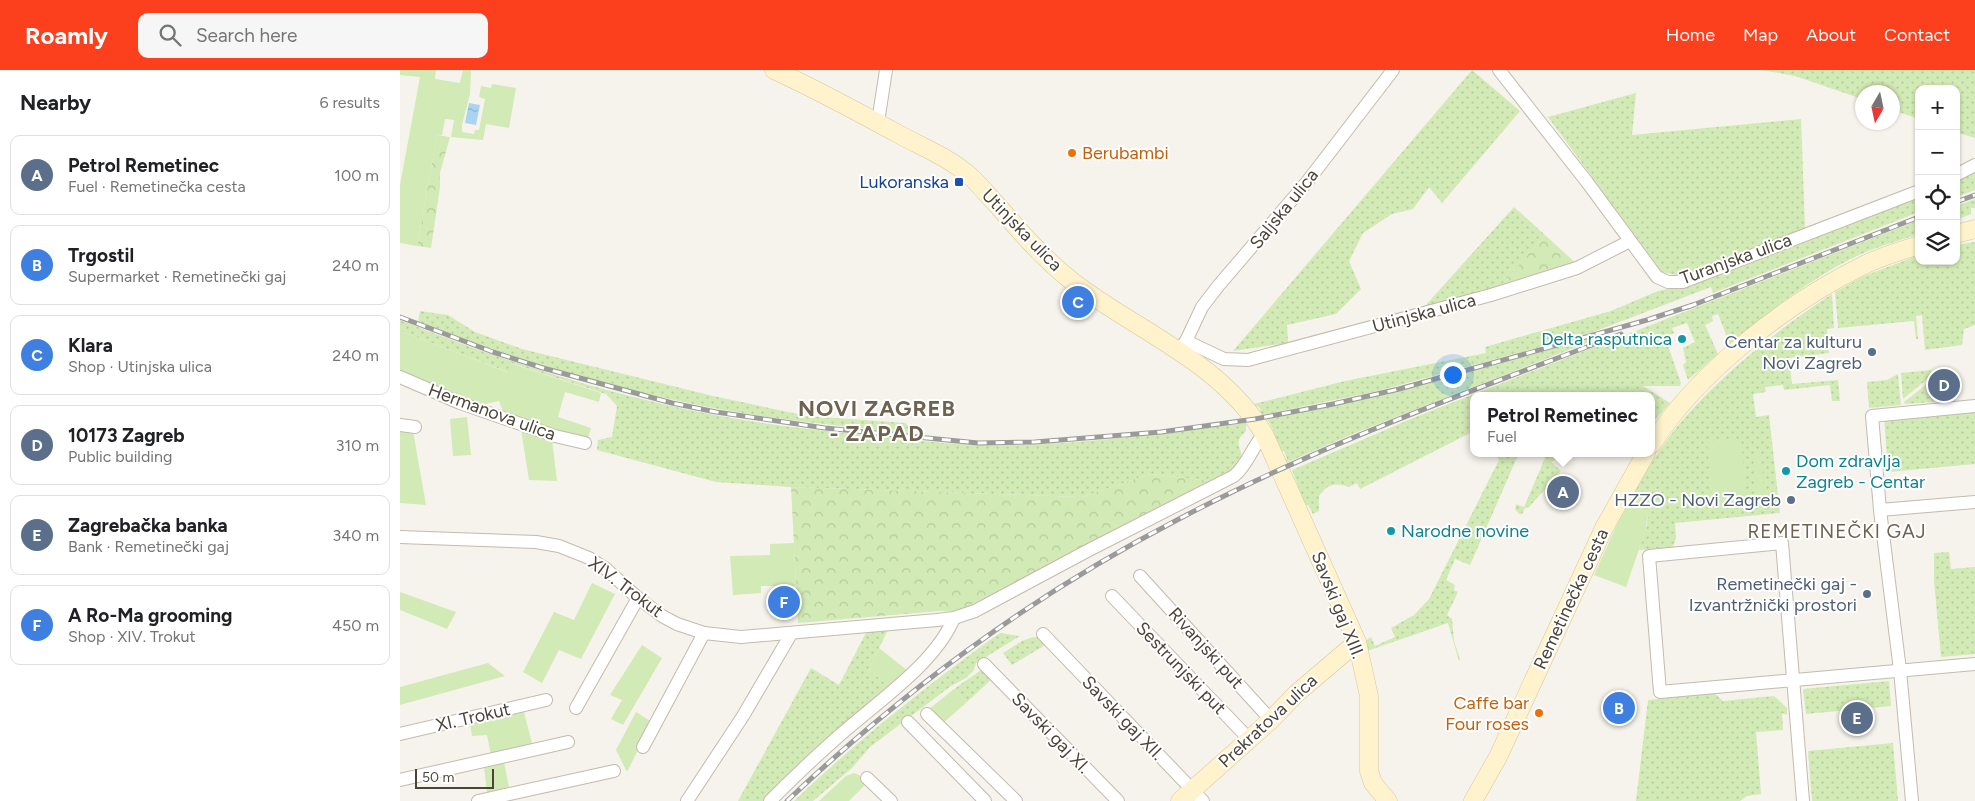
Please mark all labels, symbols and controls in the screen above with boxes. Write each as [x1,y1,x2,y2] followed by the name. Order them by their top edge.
[138,13,488,58] search box
[25,21,108,50] text: Roamly
[156,21,184,49] icon: search
[196,24,297,47] text: Search here
[1666,24,1715,46] text: Home
[1743,24,1778,46] text: Map
[1806,24,1856,46] text: About
[1884,24,1950,46] text: Contact
[1855,85,1900,130] north arrow
[1915,85,1960,265] map controls
[1915,85,1960,130] button: +
[20,90,91,115] text: Nearby
[319,93,380,112] text: 6 results
[1915,130,1960,175] button: −
[1082,142,1169,164] place label: Berubambi
[1066,147,1078,159] marker: Berubambi
[68,154,219,177] text: Petrol Remetinec
[1245,165,1323,253] street label: Saljska ulica
[31,166,43,185] text: A
[334,166,379,185] text: 100 m
[859,171,949,193] place label: Lukoranska
[1915,175,1960,220] button: locate
[953,176,965,188] marker: Lukoranska
[68,177,246,196] text: Fuel · Remetinečka cesta
[977,184,1067,276] street label: Utinjska ulica
[1915,220,1960,265] button: layers
[1677,229,1795,289] street label: Turanjska ulica
[68,244,134,267] text: Trgostil
[32,256,42,275] text: B
[332,256,379,275] text: 240 m
[68,267,286,286] text: Supermarket · Remetinečki gaj
[1062,283,1094,321] pin: C
[1370,289,1478,337] street label: Utinjska ulica
[1541,328,1672,350] place label: Delta rasputnica
[1725,331,1862,374] place label: Centar za kulturu Novi Zagreb
[1676,333,1688,345] marker: Delta rasputnica
[68,334,113,357] text: Klara
[31,346,43,365] text: C
[332,346,379,365] text: 240 m
[1866,346,1878,358] marker: Centar za kulturu Novi Zagreb
[68,357,212,376] text: Shop · Utinjska ulica
[1440,362,1466,388] your location
[1928,366,1960,404] pin: D
[425,379,559,445] street label: Hermanova ulica
[1470,392,1655,457] popup
[798,395,956,447] district label: NOVI ZAGREB - ZAPAD
[1487,404,1638,427] text: Petrol Remetinec
[68,424,185,447] text: 10173 Zagreb
[1487,427,1517,446] text: Fuel
[31,436,43,455] text: D
[336,436,379,455] text: 310 m
[68,447,172,466] text: Public building
[1796,450,1925,493] place label: Dom zdravlja Zagreb - Centar
[1780,465,1792,477] marker: Dom zdravlja Zagreb - Centar
[1547,473,1579,511] pin: A
[1614,489,1781,511] place label: HZZO - Novi Zagreb
[1785,494,1797,506] marker: HZZO - Novi Zagreb
[68,514,228,537] text: Zagrebačka banka
[1401,520,1529,542] place label: Narodne novine
[1747,520,1927,543] district label: REMETINEČKI GAJ
[1385,525,1397,537] marker: Narodne novine
[1529,525,1613,673] street label: Remetinečka cesta
[32,526,42,545] text: E
[333,526,379,545] text: 340 m
[68,537,229,556] text: Bank · Remetinečki gaj
[1307,548,1369,662] street label: Savski gaj XIII.
[584,552,668,622] street label: XIV. Trokut
[1689,573,1857,616] place label: Remetinečki gaj - Izvantržnički prostori
[768,583,800,621] pin: F
[1861,588,1873,600] marker: Remetinečki gaj - Izvantržnički prostori
[1164,603,1248,693] street label: Rivanjski put
[68,604,233,627] text: A Ro-Ma grooming
[33,616,41,635] text: F
[332,616,379,635] text: 450 m
[1131,617,1231,719] street label: Sestrunjski put
[68,627,196,646] text: Shop · XIV. Trokut
[1214,670,1322,772] street label: Prekratova ulica
[1077,671,1169,765] street label: Savski gaj XII.
[1007,688,1095,778] street label: Savski gaj XI.
[1603,689,1635,727] pin: B
[1445,692,1529,735] place label: Caffe bar Four roses
[434,698,512,736] street label: XI. Trokut
[1841,699,1873,737] pin: E
[1533,707,1545,719] marker: Caffe bar Four roses
[415,766,494,789] scale bar
[422,769,454,786] text: 50 m

